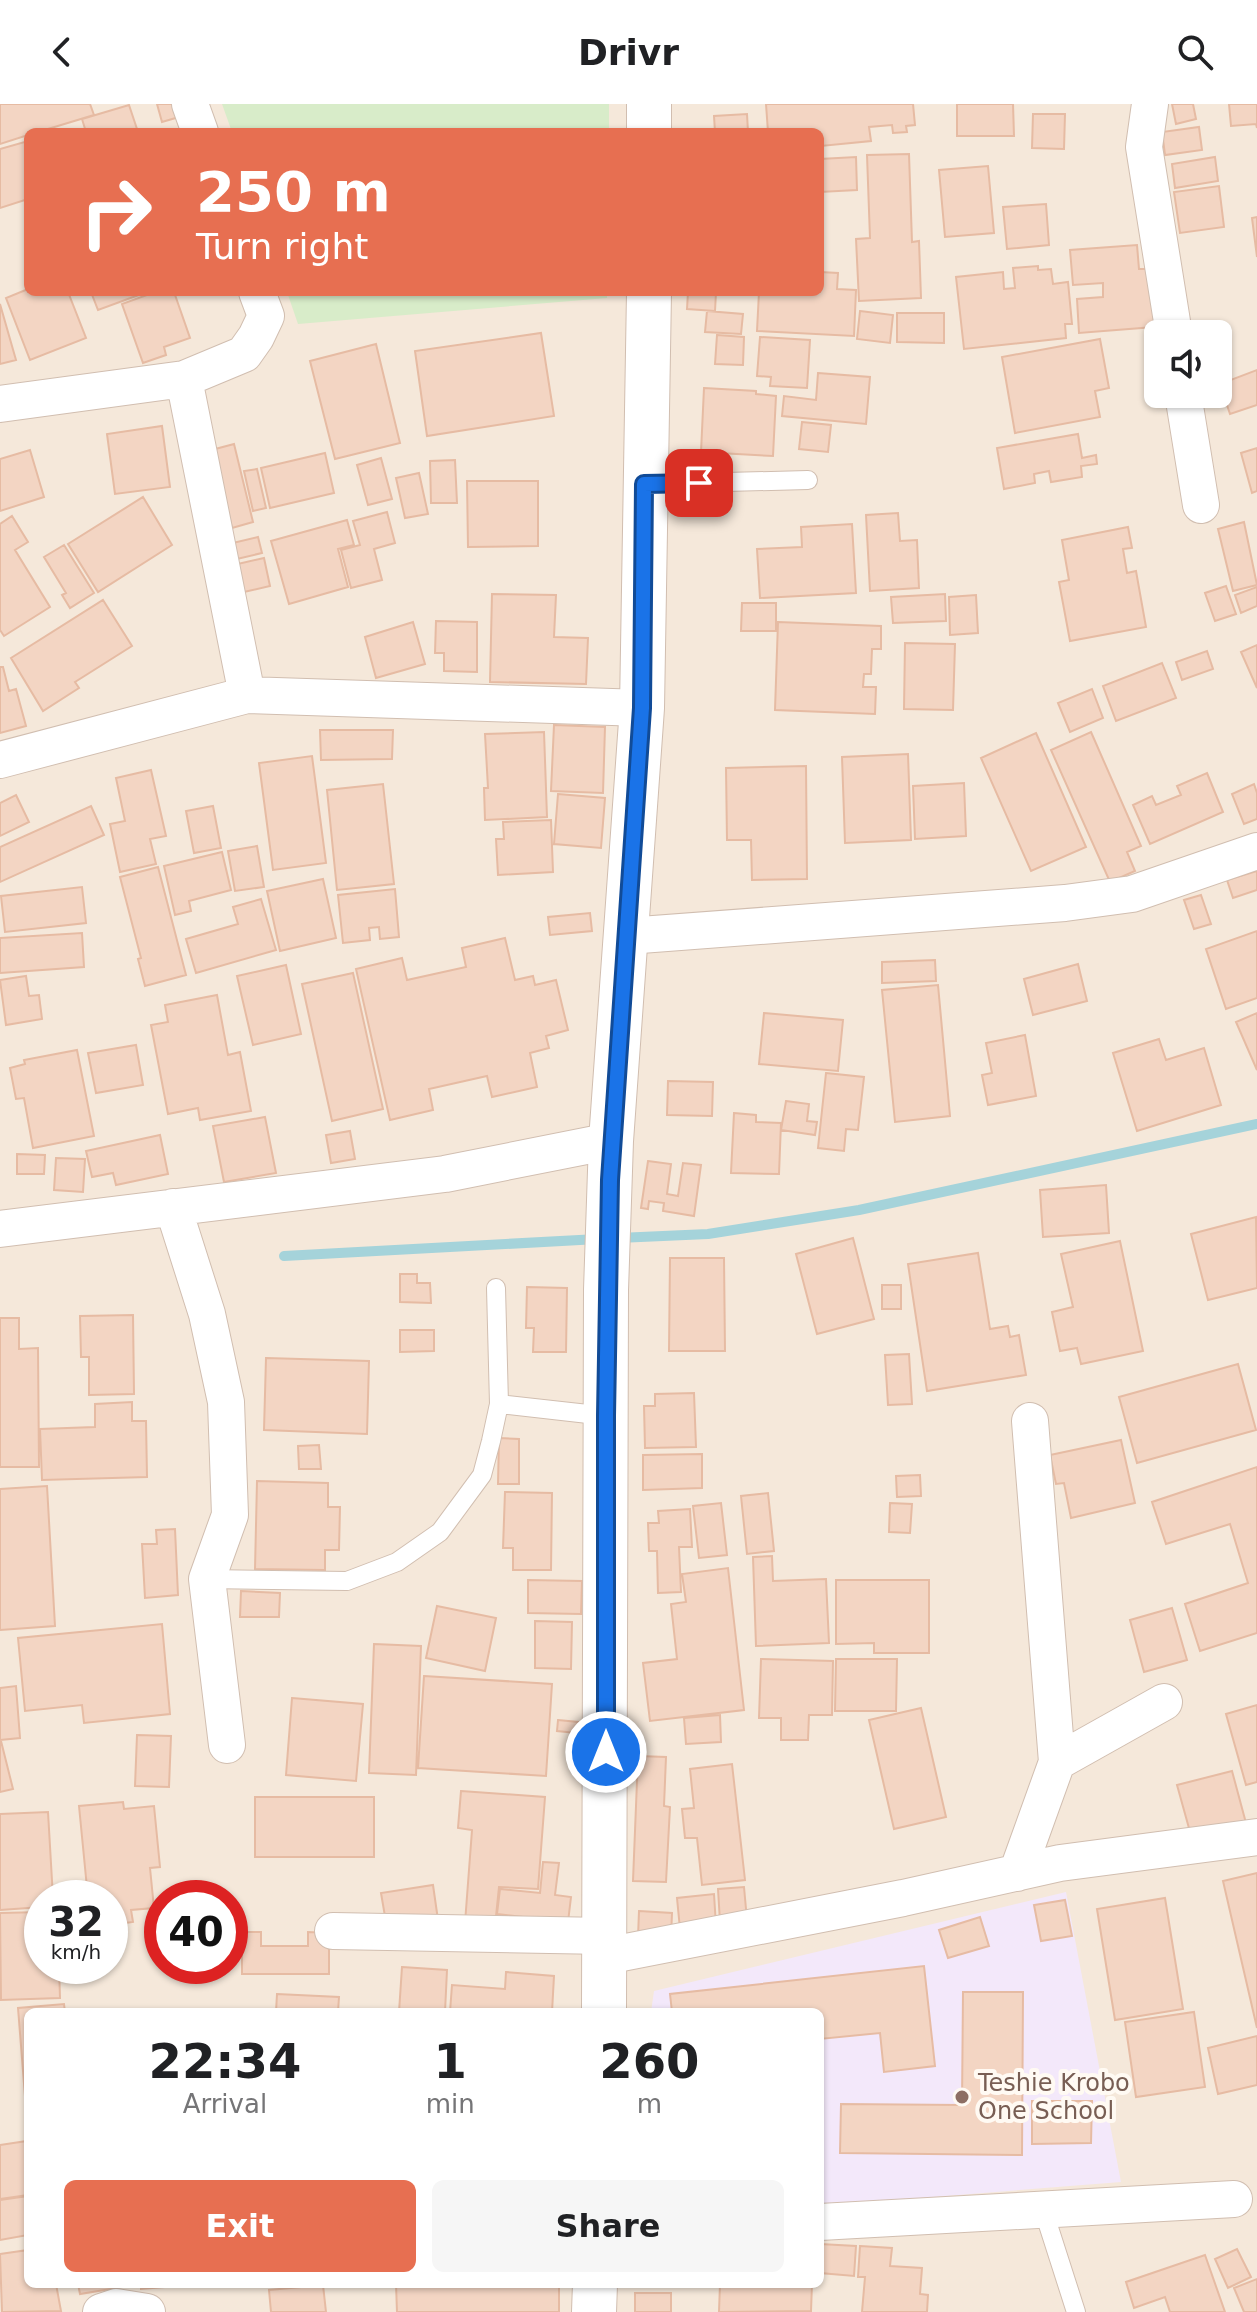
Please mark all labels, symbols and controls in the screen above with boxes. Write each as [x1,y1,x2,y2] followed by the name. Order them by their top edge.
[40,30,84,74] icon: back
[1173,30,1217,74] icon: search
[578,32,679,73] text: Drivr
[196,159,391,224] text: 250 m
[64,160,168,264] icon: right
[196,226,368,267] text: Turn right
[1144,320,1232,408] map controls
[1144,320,1232,408] button: sound
[665,449,733,517] pin
[677,461,721,505] icon: arrive
[564,1710,648,1794] position arrow
[144,1880,248,1984] speed limit sign: 40
[48,1899,104,1945] text: 32
[51,1940,101,1964] text: km/h
[148,2033,301,2089] text: 22:34
[434,2033,467,2089] text: 1
[599,2033,699,2089] text: 260
[977,2069,1130,2125] place label: Teshie Krobo One School
[953,2088,971,2106] marker: Teshie Krobo One School
[183,2089,267,2119] text: Arrival
[426,2089,475,2119] text: min
[637,2089,662,2119] text: m
[64,2180,416,2272] button: Exit
[432,2180,784,2272] button: Share

